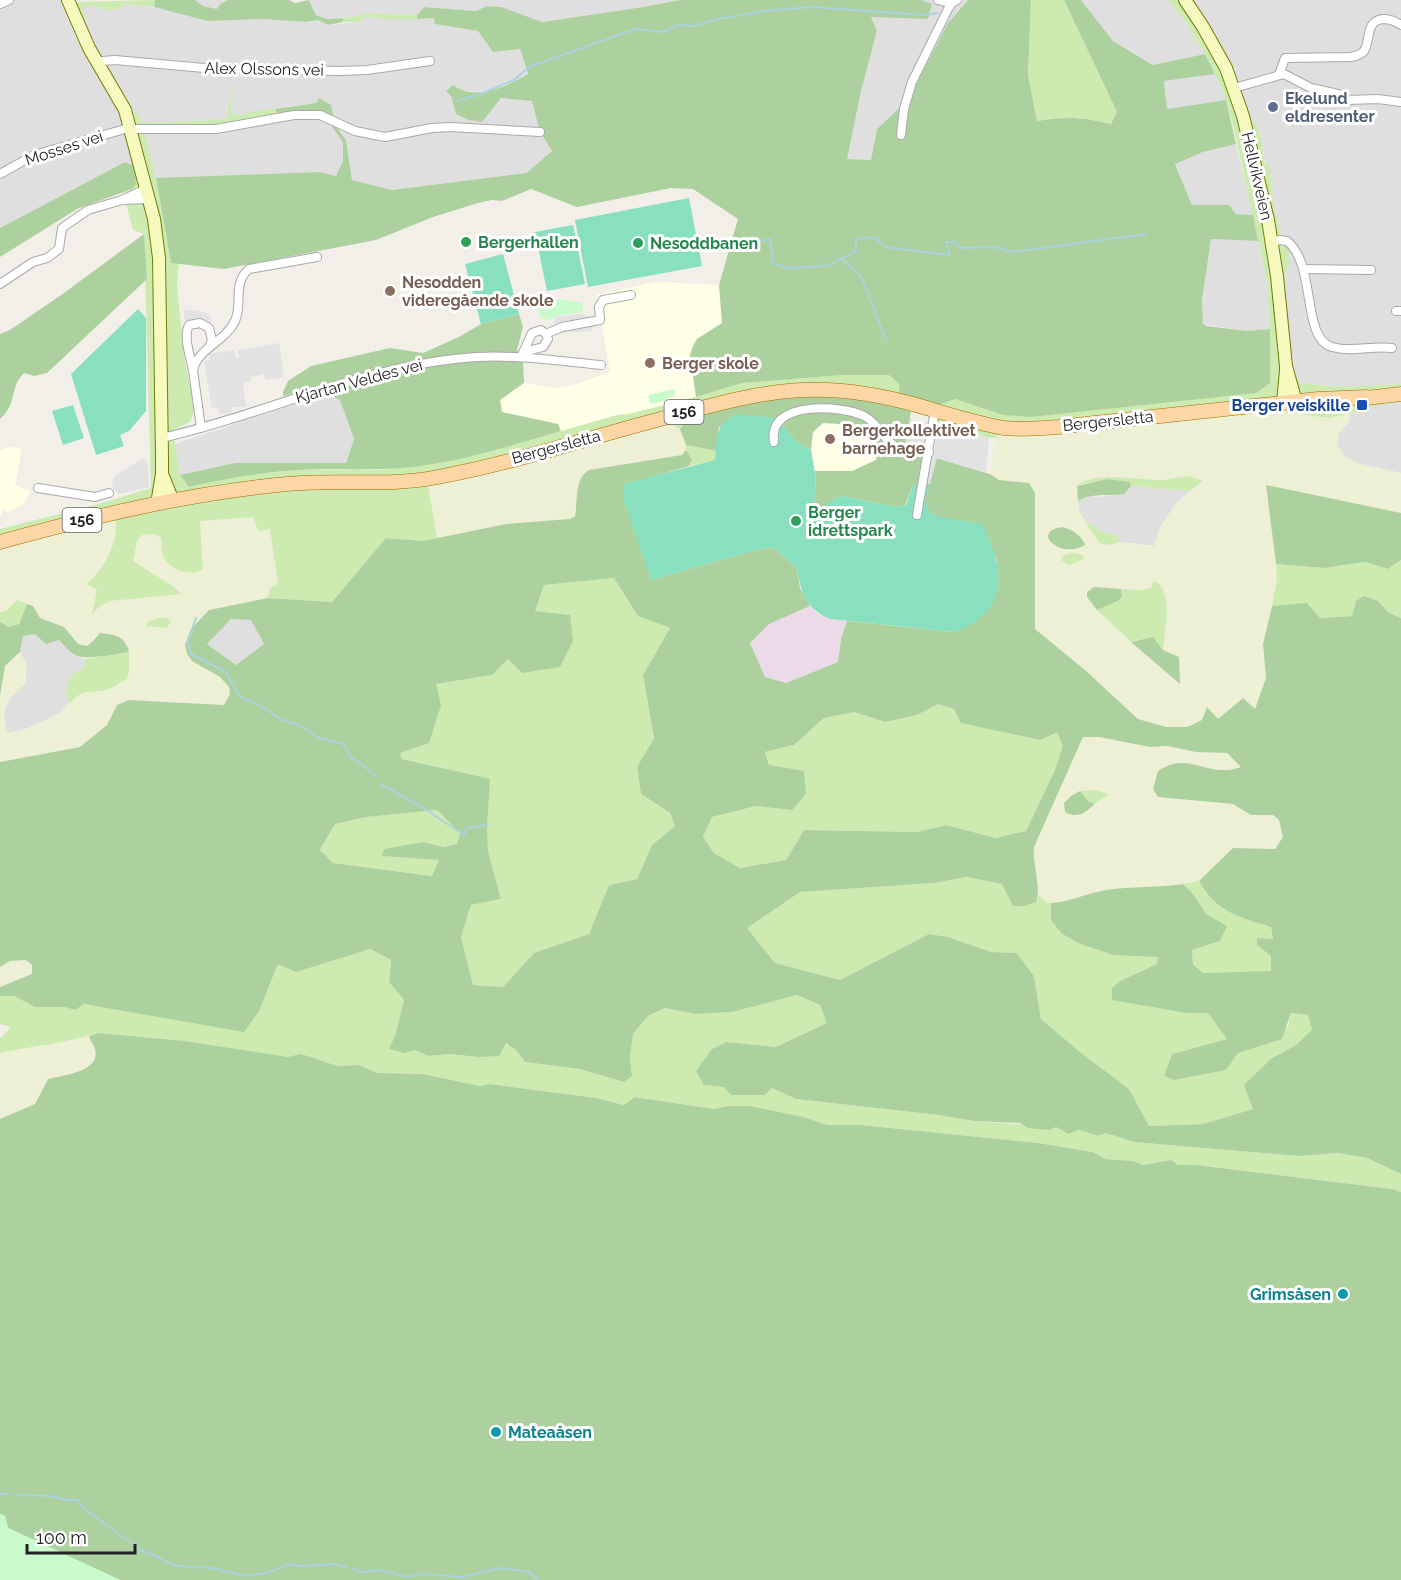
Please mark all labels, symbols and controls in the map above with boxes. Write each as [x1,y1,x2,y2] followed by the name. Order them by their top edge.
[204,58,324,80] street label: Alex Olssons vei
[1285,89,1375,126] place label: Ekelund eldresenter
[1266,100,1280,114] marker: Ekelund eldresenter
[23,126,105,170] street label: Mosses vei
[1238,130,1276,222] street label: Hellvikveien
[478,233,579,252] place label: Bergerhallen
[650,234,758,253] place label: Nesoddbanen
[459,235,473,249] marker: Bergerhallen
[631,236,645,250] marker: Nesoddbanen
[402,273,554,310] place label: Nesodden videregående skole
[383,284,397,298] marker: Nesodden videregående skole
[662,354,759,373] place label: Berger skole
[293,355,425,407] street label: Kjartan Veldes vei
[643,356,657,370] marker: Berger skole
[1232,396,1350,415] place label: Berger veiskille
[1355,398,1369,412] marker: Berger veiskille
[664,400,704,424] road number: 156
[1062,407,1154,435] street label: Bergersletta
[842,421,976,458] place label: Bergerkollektivet barnehage
[510,426,602,468] street label: Bergersletta
[823,432,837,446] marker: Bergerkollektivet barnehage
[808,503,893,540] place label: Berger idrettspark
[62,508,101,532] road number: 156
[789,514,803,528] marker: Berger idrettspark
[1250,1285,1331,1304] place label: Grimsåsen
[1336,1287,1350,1301] marker: Grimsåsen
[508,1423,592,1442] place label: Mateaåsen
[489,1425,503,1439] marker: Mateaåsen
[27,1517,135,1555] scale bar
[36,1527,87,1548] text: 100 m

